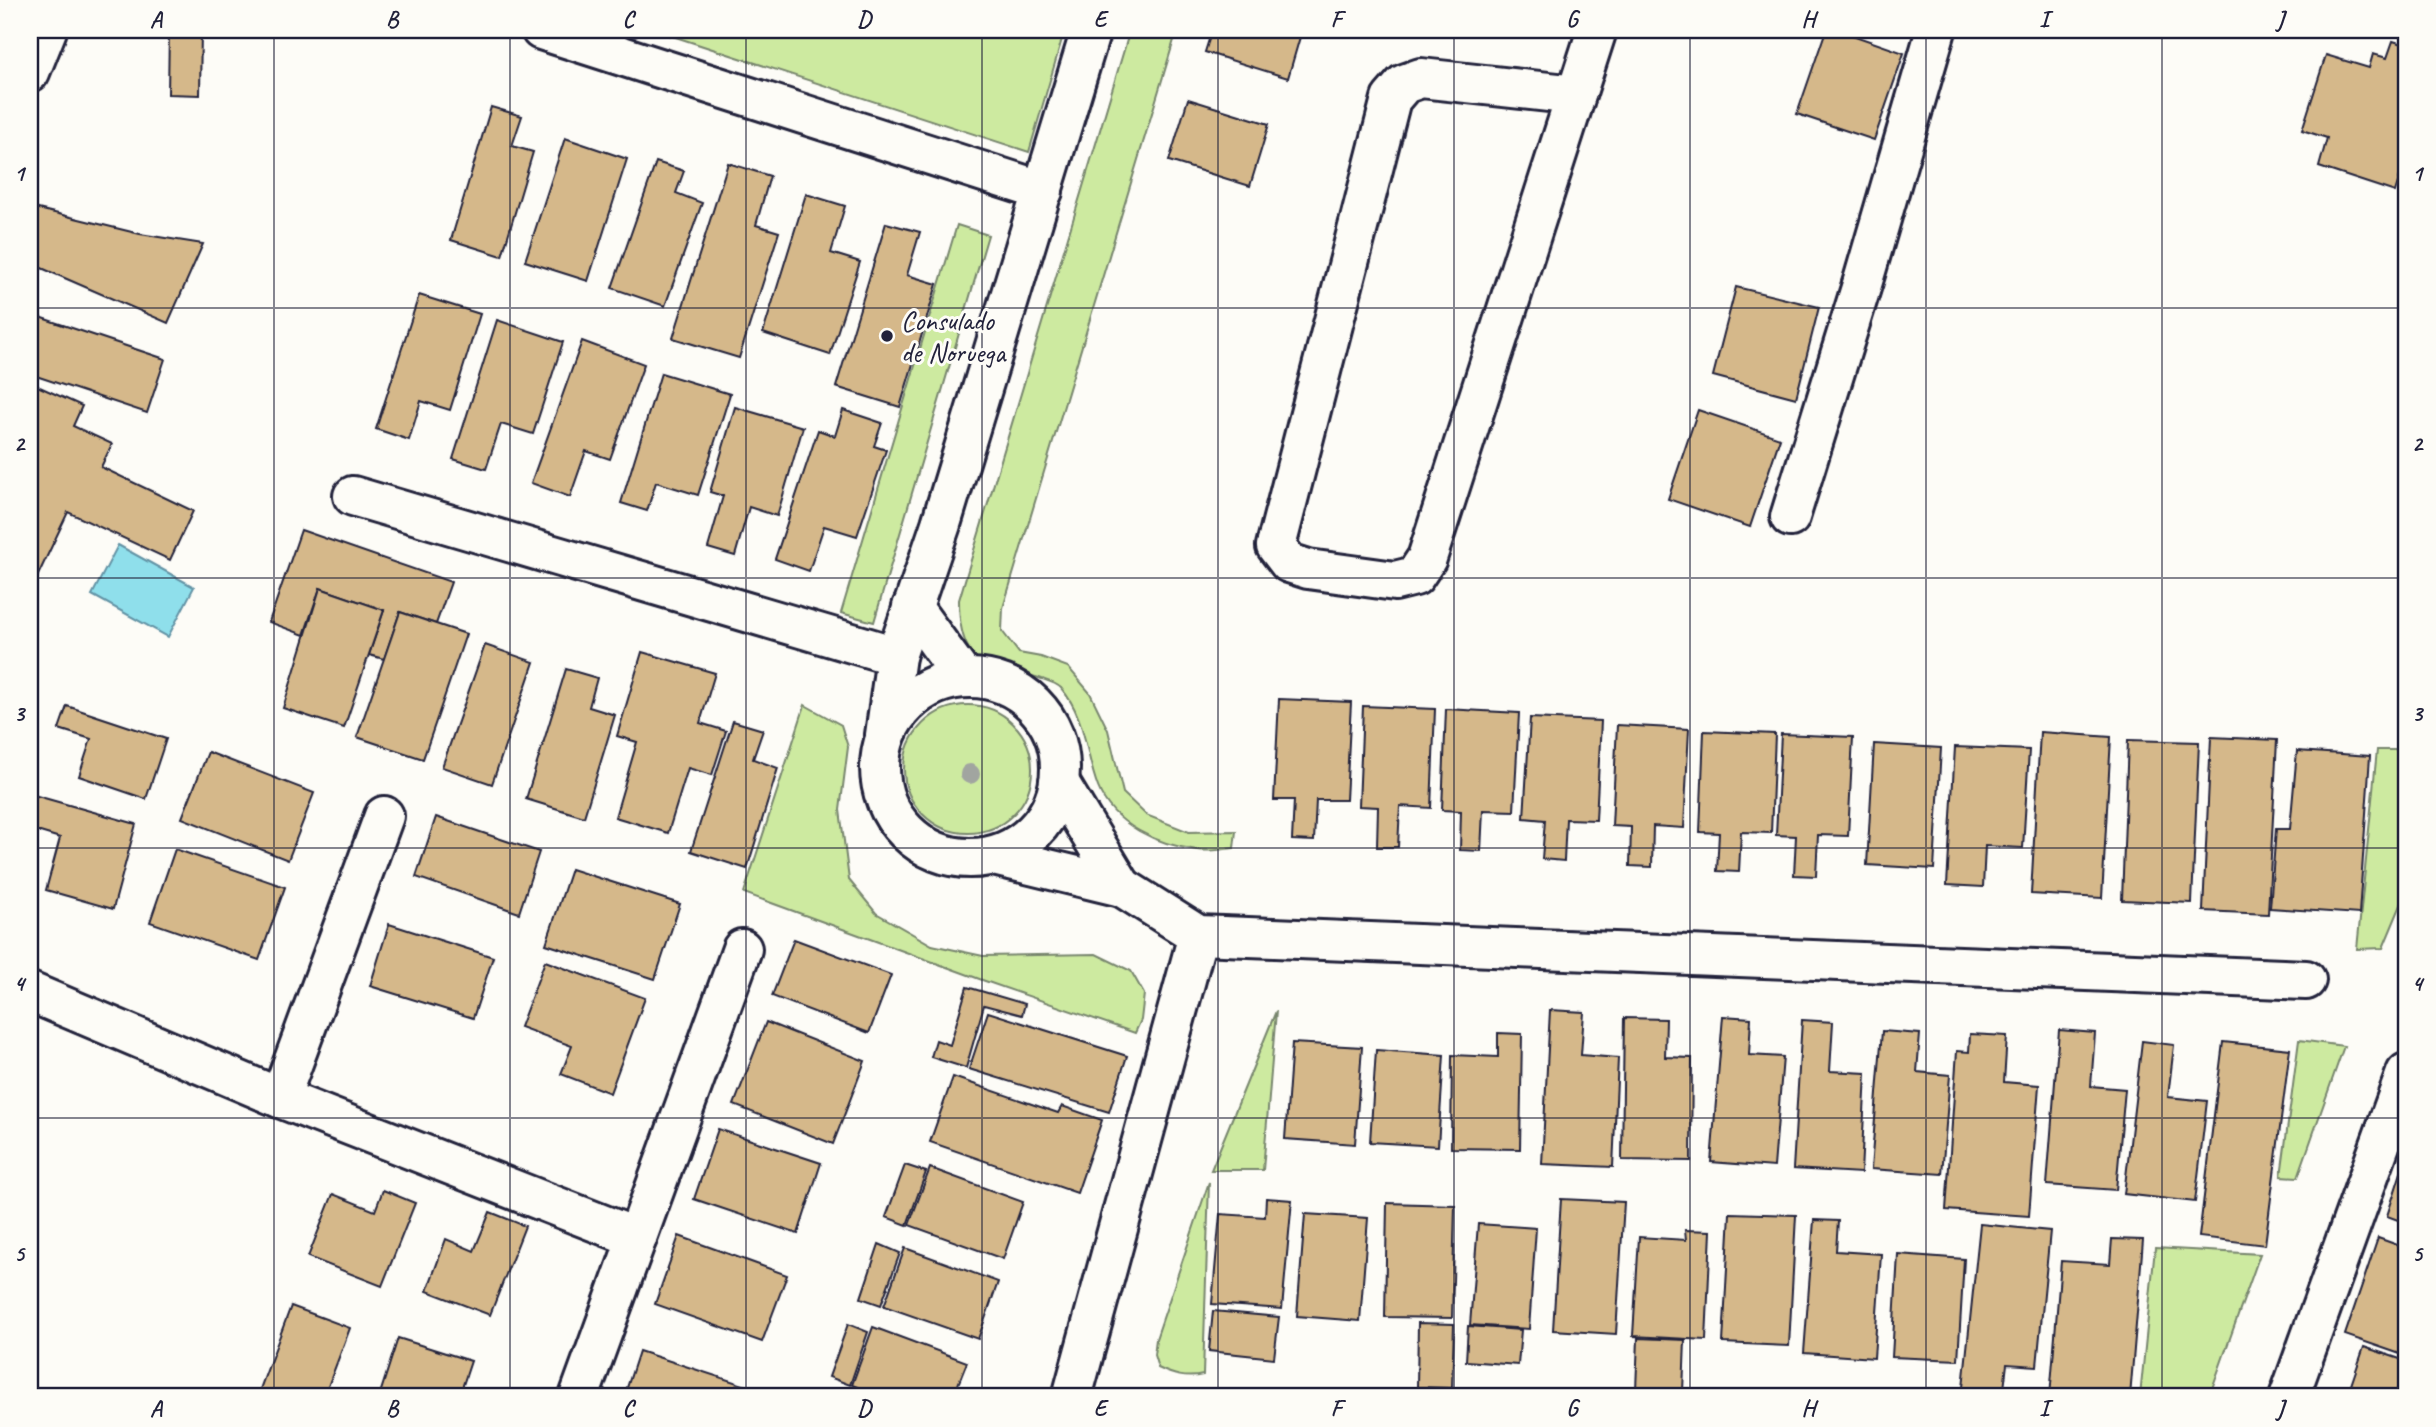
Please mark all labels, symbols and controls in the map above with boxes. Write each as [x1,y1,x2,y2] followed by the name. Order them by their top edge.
[150,5,164,34] text: A
[386,5,400,34] text: B
[623,5,637,34] text: C
[857,5,873,34] text: D
[1094,5,1110,34] text: E
[1331,5,1347,34] text: F
[1566,5,1581,34] text: G
[1801,5,1819,34] text: H
[2039,5,2054,34] text: I
[2274,5,2287,34] text: J
[14,159,27,188] text: 1
[2412,159,2425,188] text: 1
[901,303,1007,370] place label: Consulado de Noruega
[879,328,895,344] marker: Consulado de Noruega
[14,429,27,458] text: 2
[2412,429,2425,458] text: 2
[14,699,27,728] text: 3
[2412,699,2425,728] text: 3
[14,969,27,998] text: 4
[2412,969,2425,998] text: 4
[14,1239,26,1268] text: 5
[2412,1239,2424,1268] text: 5
[150,1394,164,1423] text: A
[386,1394,400,1423] text: B
[623,1394,637,1423] text: C
[857,1394,873,1423] text: D
[1094,1394,1110,1423] text: E
[1331,1394,1347,1423] text: F
[1566,1394,1581,1423] text: G
[1801,1394,1819,1423] text: H
[2039,1394,2054,1423] text: I
[2274,1394,2287,1423] text: J

